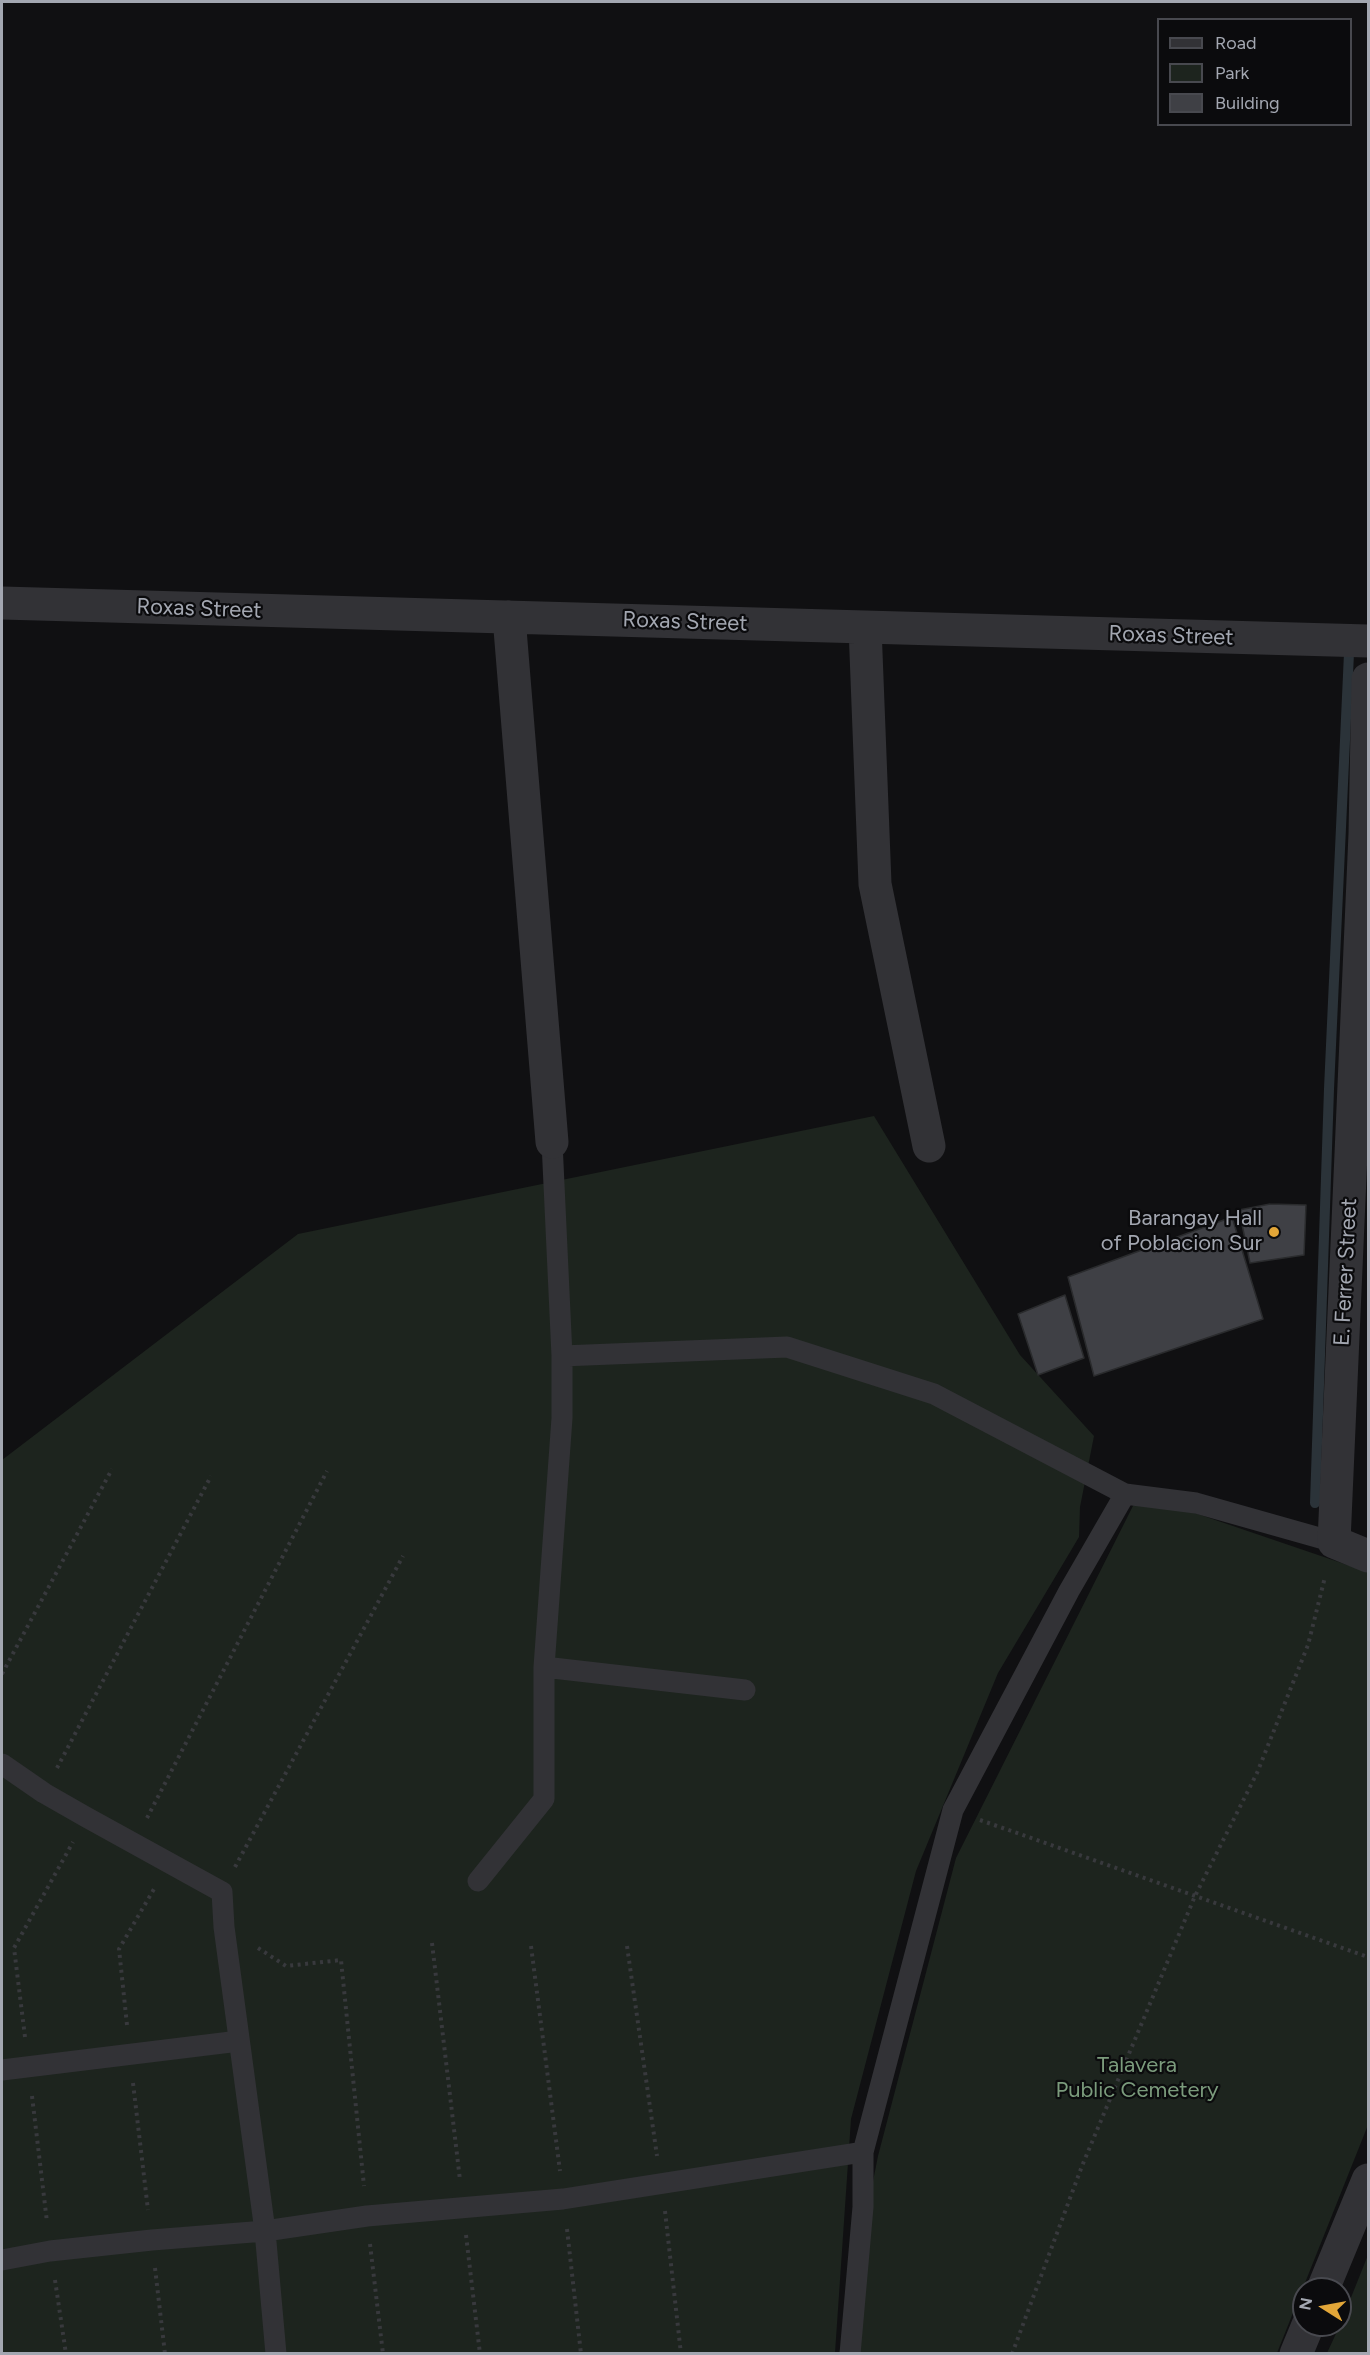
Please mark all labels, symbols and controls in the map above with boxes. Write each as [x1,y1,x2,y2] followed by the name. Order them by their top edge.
[1157,18,1352,126] legend
[1215,32,1256,54] text: Road
[1215,62,1249,84] text: Park
[1215,92,1280,114] text: Building
[136,594,262,624] street label: Roxas Street
[622,607,748,637] street label: Roxas Street
[1108,621,1234,651] street label: Roxas Street
[1329,1197,1363,1347] street label: E. Ferrer Street
[1101,1206,1262,1258] place label: Barangay Hall of Poblacion Sur
[1267,1225,1281,1239] marker: Barangay Hall of Poblacion Sur
[1056,2053,1218,2104] park label: Talavera Public Cemetery
[1292,2277,1352,2337] north arrow
[1295,2296,1316,2312] text: N

